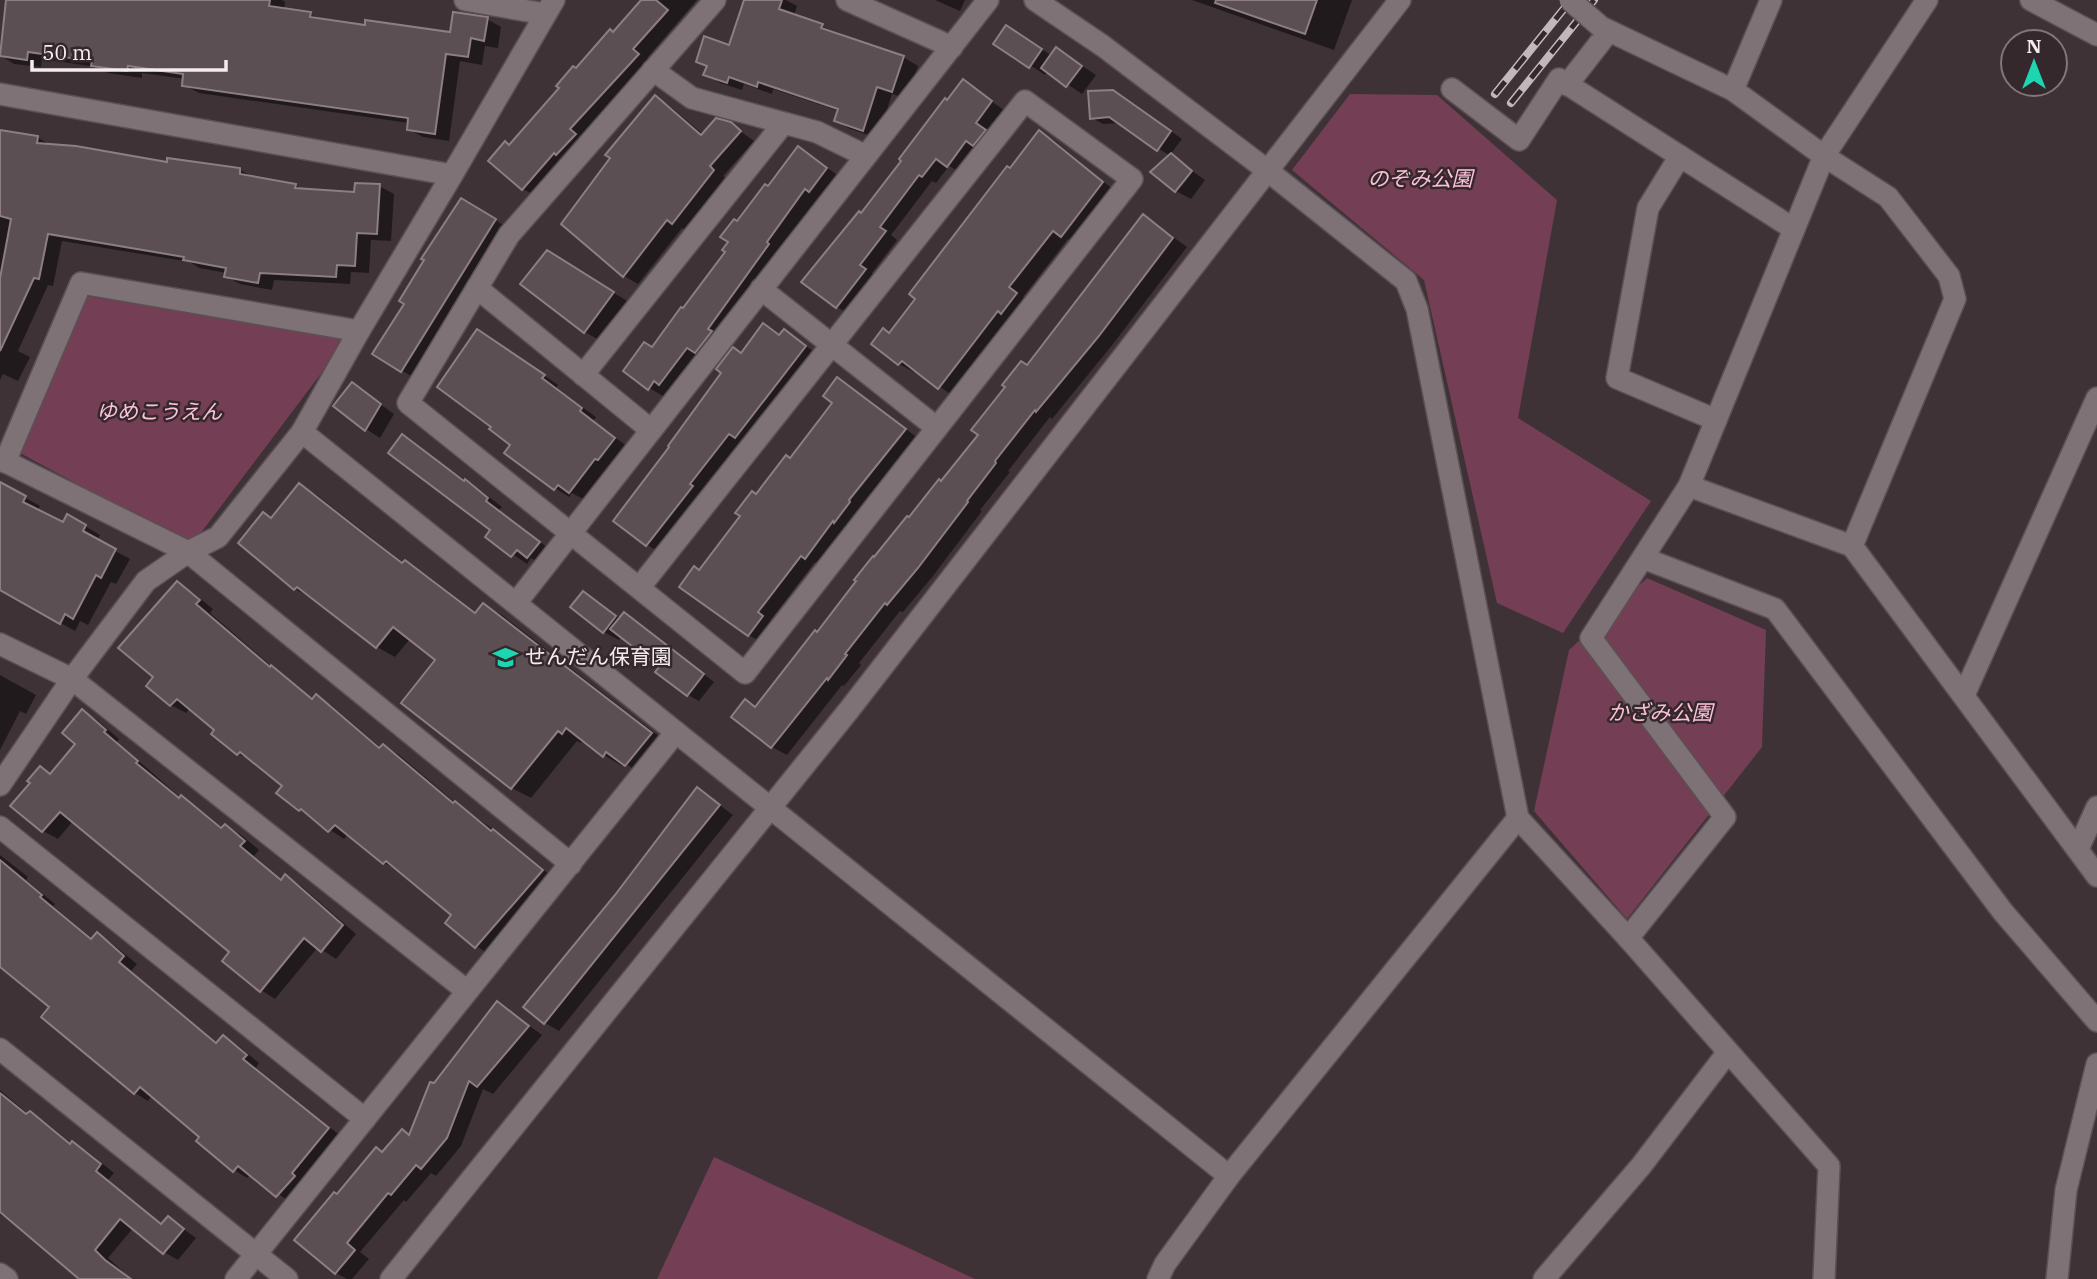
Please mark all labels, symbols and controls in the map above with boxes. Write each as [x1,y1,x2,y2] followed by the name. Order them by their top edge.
[32,28,226,72] scale bar
[1999,28,2069,98] north arrow
[2026,34,2042,58] text: N
[42,38,92,66] text: 50 m
[1368,164,1475,192] park label: のぞみ公園
[96,397,223,425] park label: ゆめこうえん
[525,642,672,670] place label: せんだん保育園
[491,643,519,671] school or university icon: せんだん保育園
[1608,698,1715,726] park label: かざみ公園

